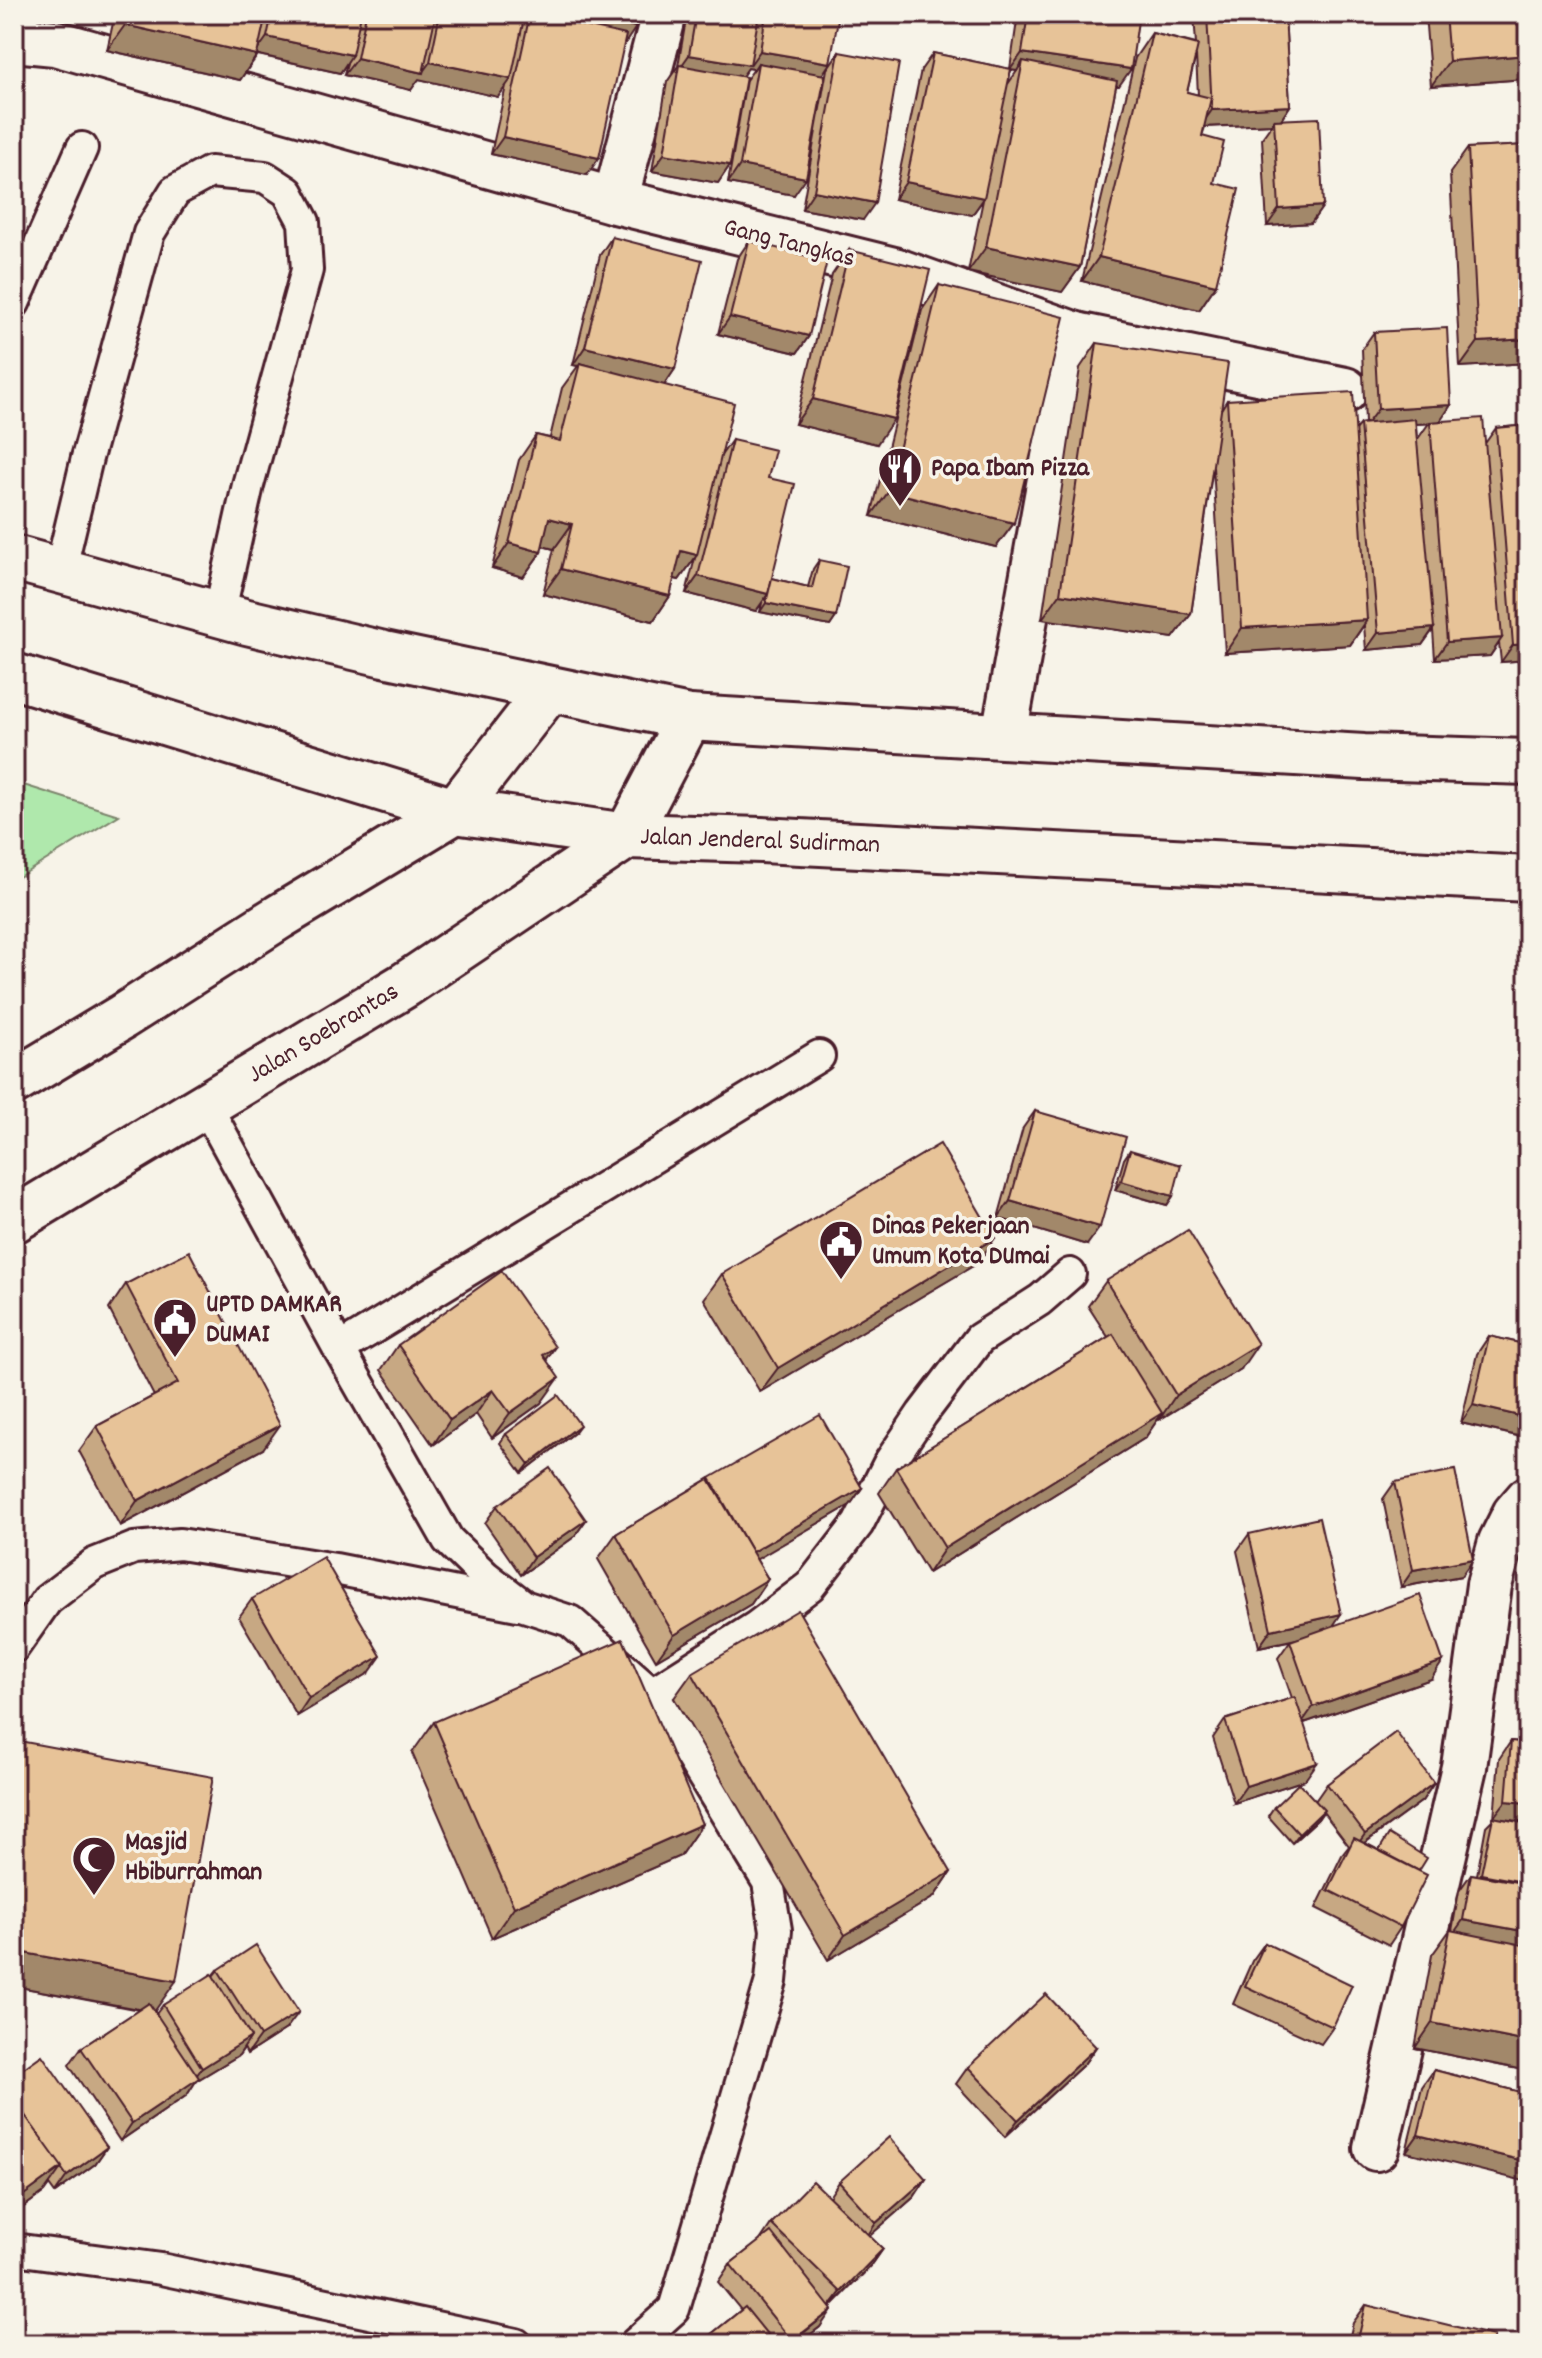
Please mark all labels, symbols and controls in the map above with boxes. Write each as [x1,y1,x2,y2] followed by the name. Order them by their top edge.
[719,210,859,278] street label: Gang Tangkas
[876,445,924,508] restaurant icon: Papa Ibam Pizza
[931,451,1090,488] place label: Papa Ibam Pizza
[639,819,881,865] street label: Jalan Jenderal Sudirman
[241,974,407,1094] street label: Jalan Soebrantas
[872,1209,1050,1276] place label: Dinas Pekerjaan Umum Kota DUmai
[817,1218,865,1281] public building icon: Dinas Pekerjaan Umum Kota DUmai
[206,1287,342,1354] place label: UPTD DAMKAR DUMAI
[151,1296,199,1359] public building icon: UPTD DAMKAR DUMAI
[125,1825,262,1892] place label: Masjid Hbiburrahman
[70,1834,118,1897] mosque icon: Masjid Hbiburrahman

